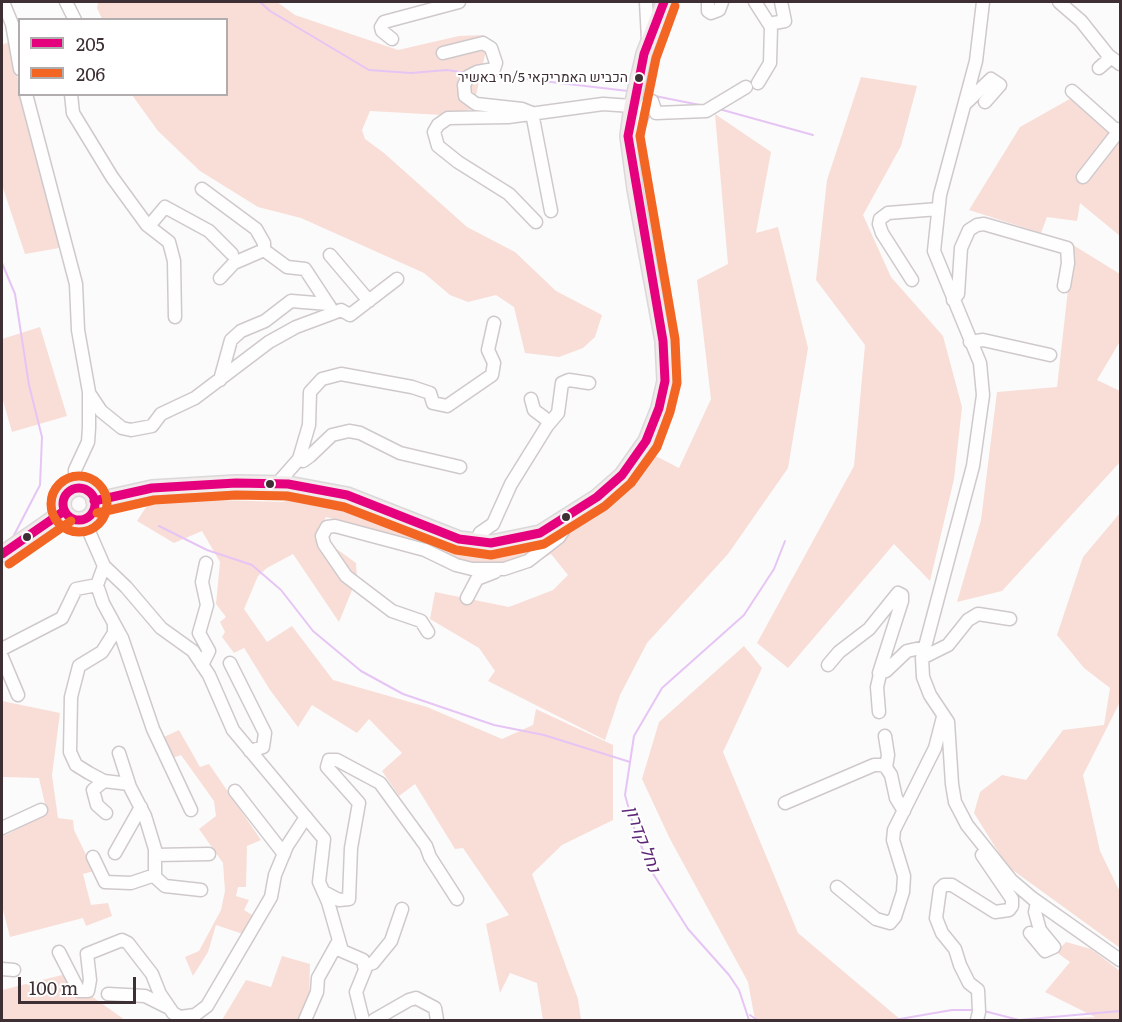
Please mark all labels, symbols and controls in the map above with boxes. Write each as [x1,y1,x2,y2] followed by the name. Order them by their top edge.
[18,18,228,96] legend
[76,30,105,57] text: 205
[76,60,105,87] text: 206
[458,70,628,86] place label: הכביש האמריקאי 5/חי באשיר
[633,72,645,84] marker: הכביש האמריקאי 5/חי באשיר
[264,478,276,490] unlabelled marker
[560,511,572,523] unlabelled marker
[21,531,33,543] unlabelled marker
[619,802,665,876] water label: נחל קדרון
[21,965,140,1003] scale bar
[29,974,78,1001] text: 100 m

